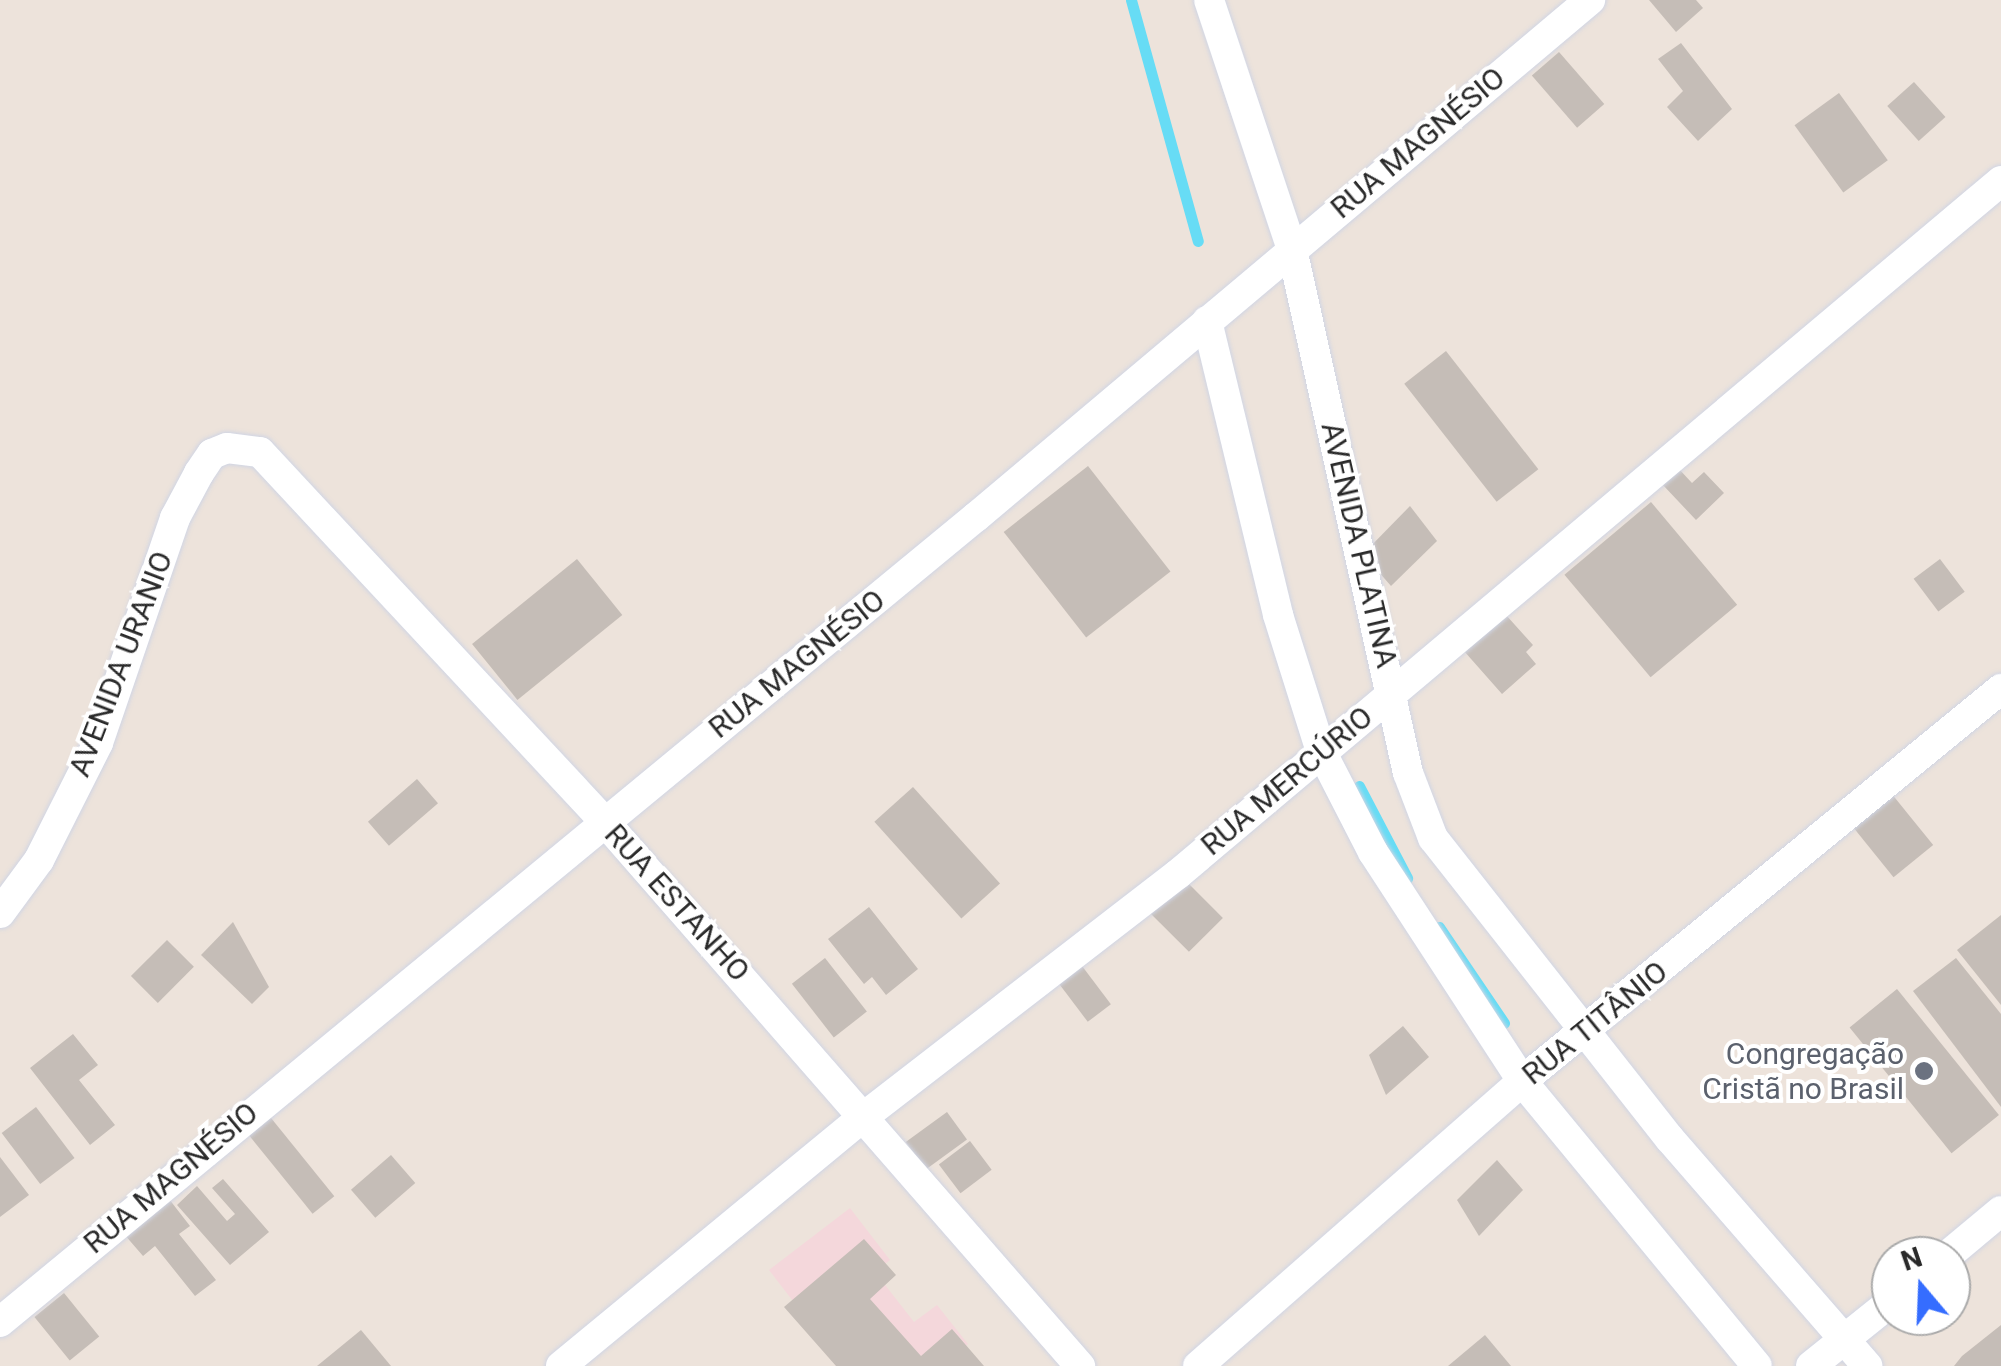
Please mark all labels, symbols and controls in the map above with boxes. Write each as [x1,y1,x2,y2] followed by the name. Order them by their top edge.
[1324,60,1512,226] street label: RUA MAGNÉSIO
[1313,419,1405,671] street label: AVENIDA PLATINA
[62,546,180,782] street label: AVENIDA URANIO
[702,582,892,746] street label: RUA MAGNÉSIO
[1194,699,1380,863] street label: RUA MERCÚRIO
[597,817,757,989] street label: RUA ESTANHO
[1515,953,1675,1093] street label: RUA TITÂNIO
[1702,1036,1904,1106] place label: Congregação Cristã no Brasil
[1913,1060,1935,1082] marker: Congregação Cristã no Brasil
[77,1095,265,1261] street label: RUA MAGNÉSIO
[1871,1236,1971,1336] north arrow
[1897,1240,1926,1278] text: N

